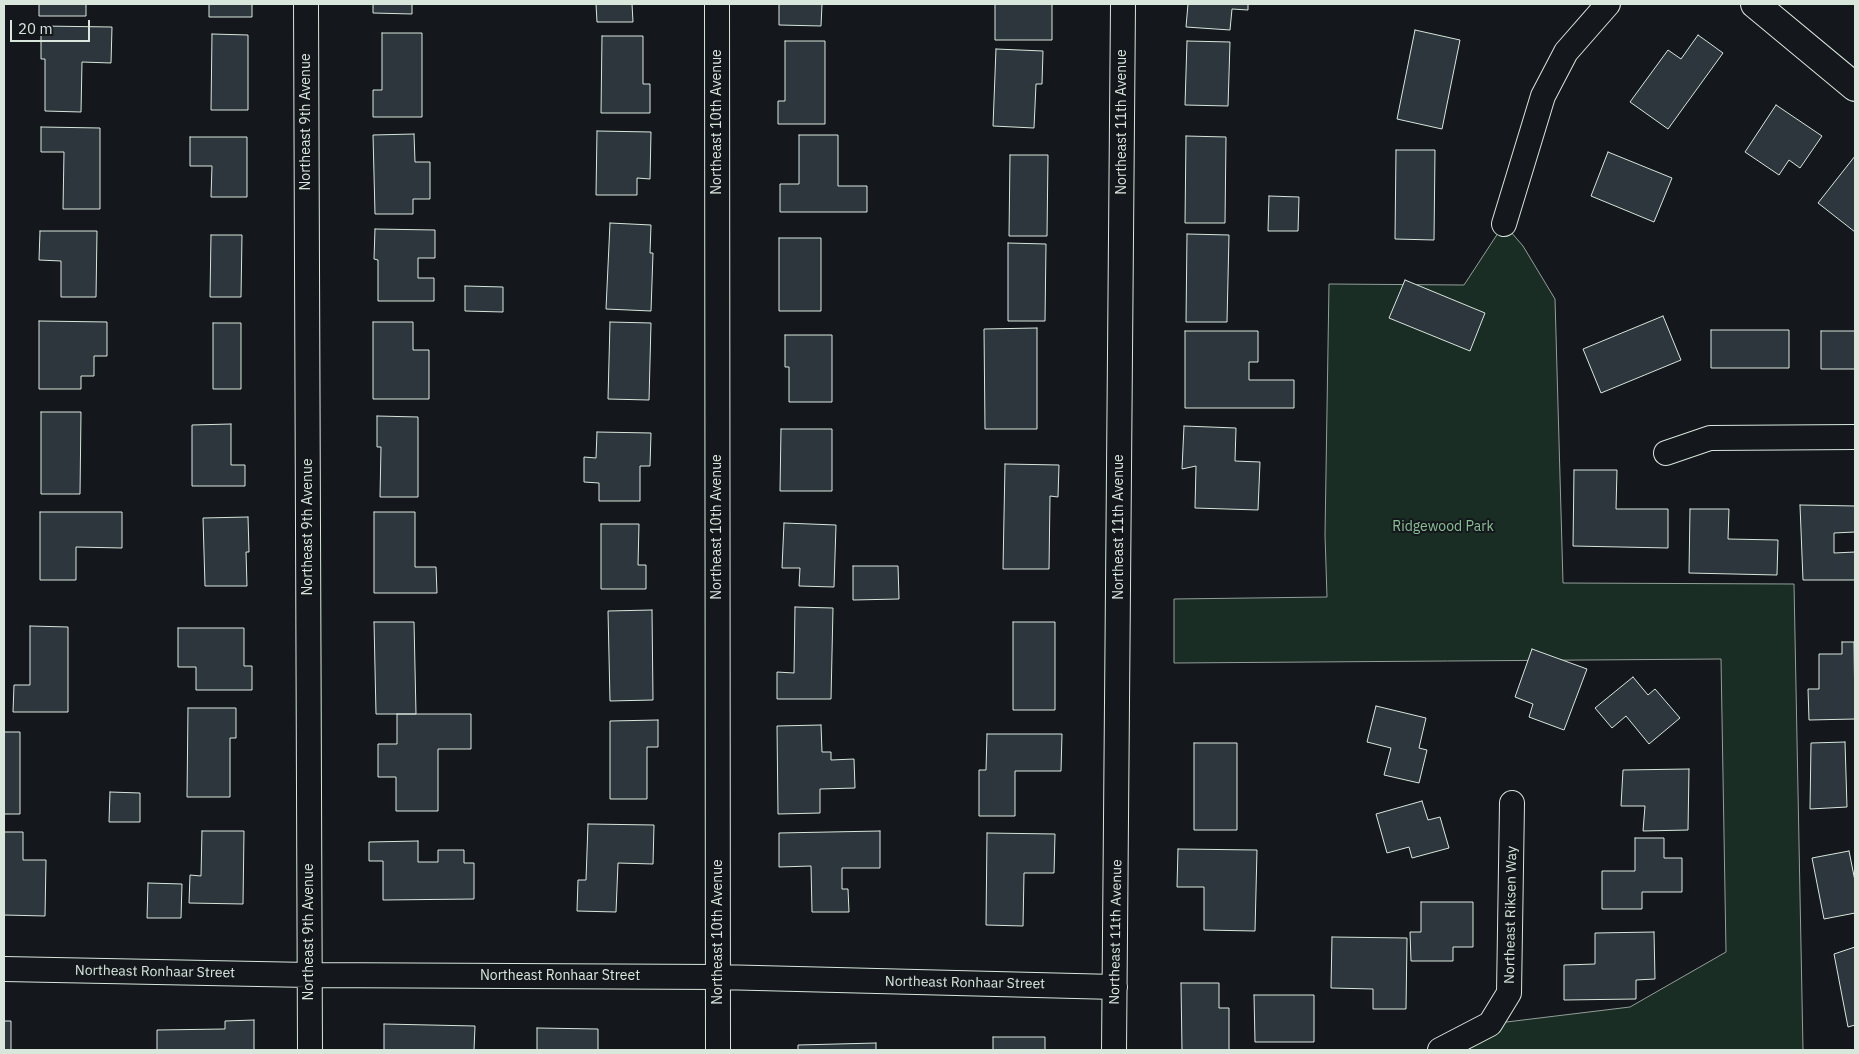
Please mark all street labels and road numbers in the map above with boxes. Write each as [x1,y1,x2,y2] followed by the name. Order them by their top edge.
[709,49,725,195] street label: Northeast 10th Avenue
[1114,49,1130,195] street label: Northeast 11th Avenue
[298,53,314,191] street label: Northeast 9th Avenue
[709,454,725,600] street label: Northeast 10th Avenue
[1111,454,1127,600] street label: Northeast 11th Avenue
[300,458,316,596] street label: Northeast 9th Avenue
[1501,846,1521,984] street label: Northeast Riksen Way
[710,859,726,1005] street label: Northeast 10th Avenue
[1106,859,1126,1005] street label: Northeast 11th Avenue
[301,863,317,1001] street label: Northeast 9th Avenue
[75,962,235,982] street label: Northeast Ronhaar Street
[480,968,640,984] street label: Northeast Ronhaar Street
[885,973,1045,993] street label: Northeast Ronhaar Street

